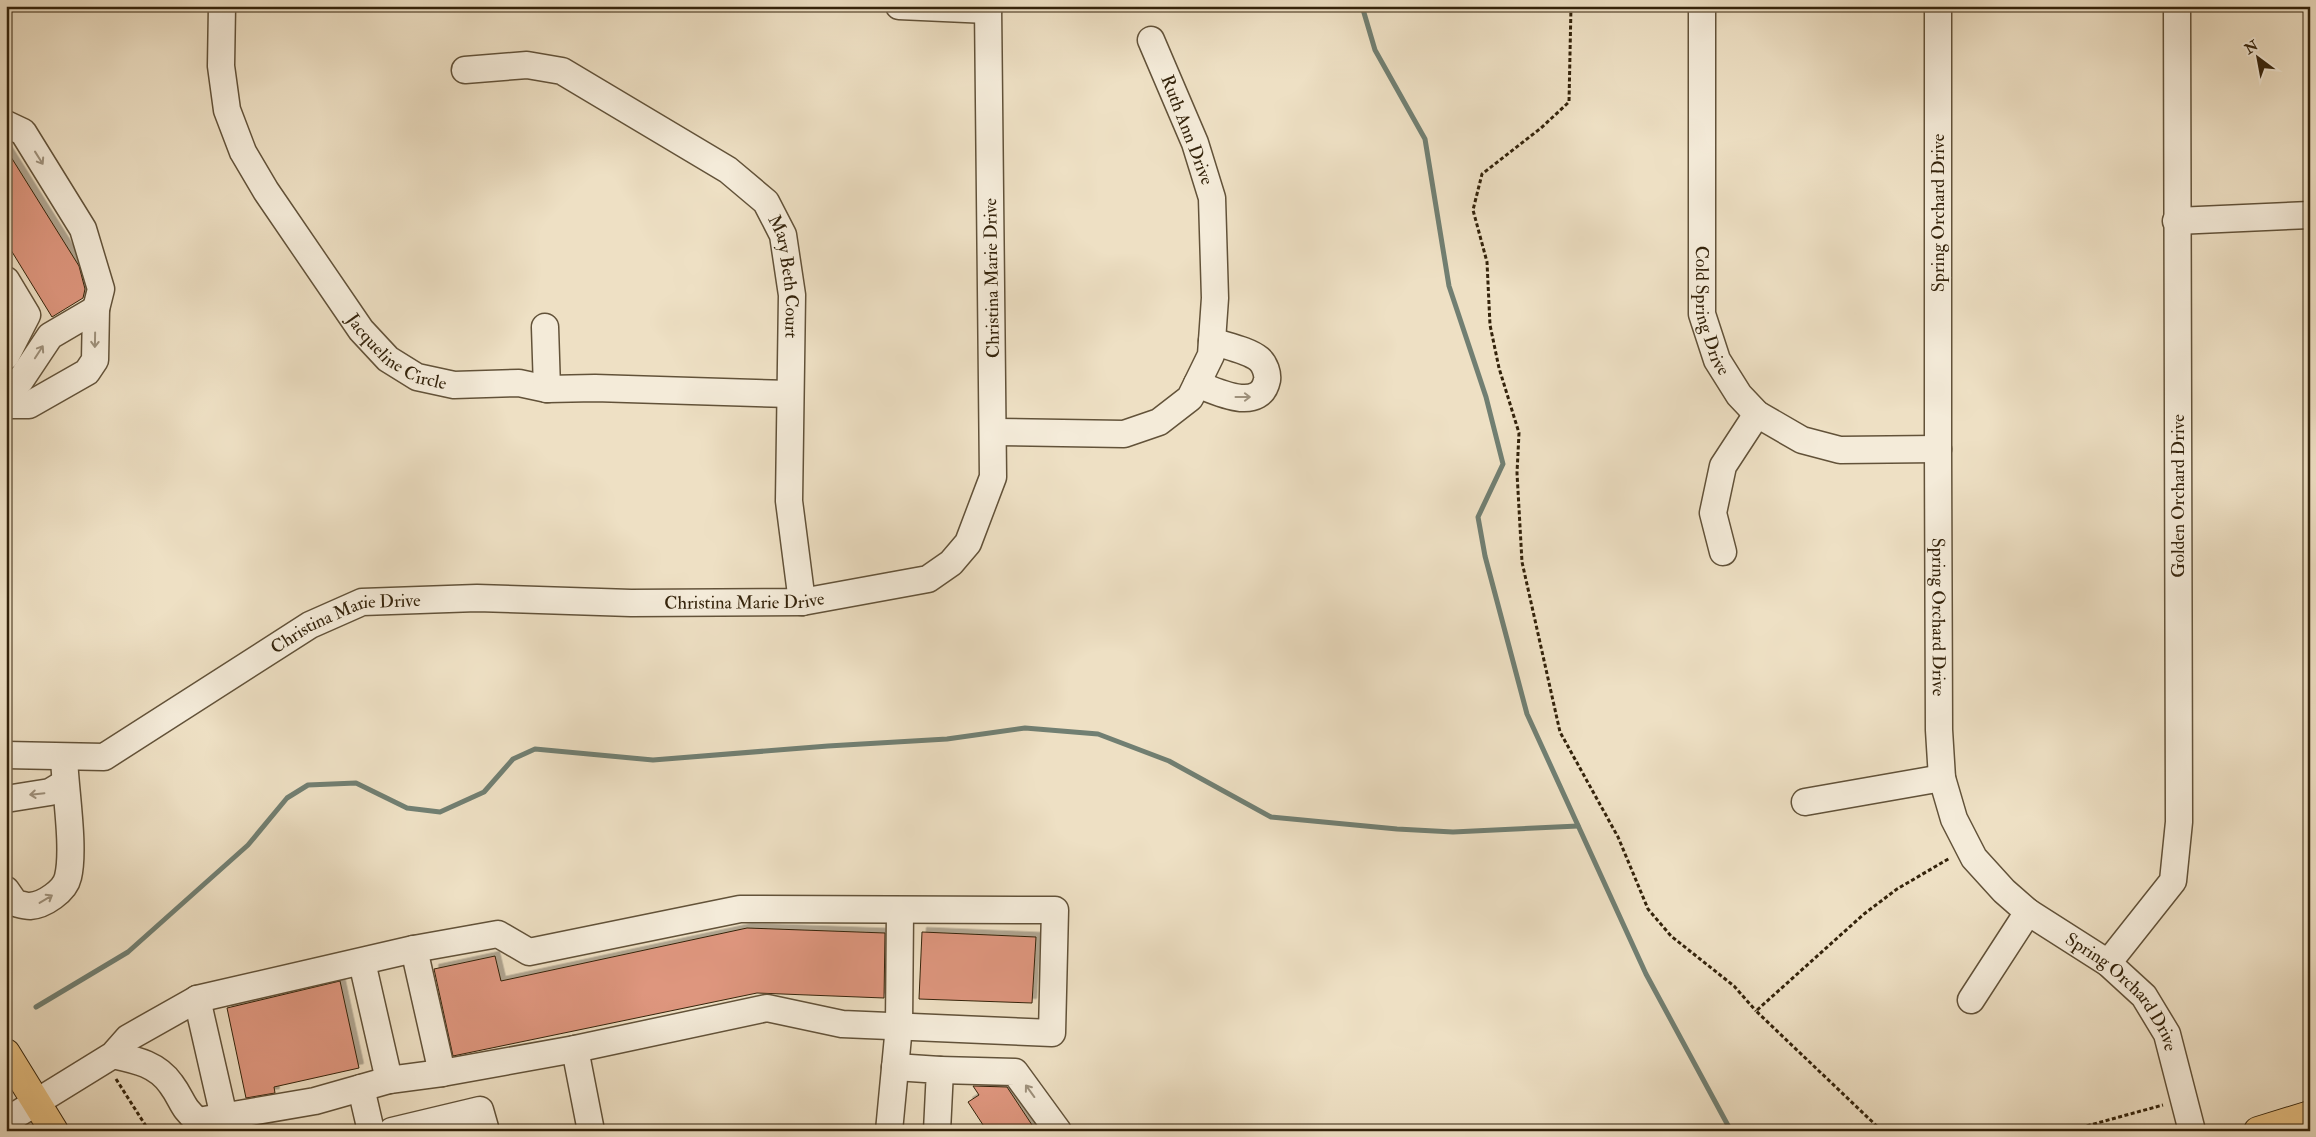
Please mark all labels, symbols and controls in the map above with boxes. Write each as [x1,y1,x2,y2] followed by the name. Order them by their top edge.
[2234,32,2284,82] north arrow
[2241,37,2262,58] text: N
[1155,72,1219,189] street label: Ruth Ann Drive
[1927,133,1950,292] street label: Spring Orchard Drive
[34,150,44,164] one-way arrow
[979,197,1005,358] street label: Christina Marie Drive
[763,211,804,339] street label: Mary Beth Court
[1691,246,1735,380] street label: Cold Spring Drive
[341,308,449,395] street label: Jacqueline Circle
[91,331,100,347] one-way arrow
[34,346,44,360] one-way arrow
[1234,392,1250,402] one-way arrow
[2167,414,2190,578] street label: Golden Orchard Drive
[1927,538,1950,697] street label: Spring Orchard Drive
[664,587,827,614] street label: Christina Marie Drive
[266,588,421,659] street label: Christina Marie Drive
[29,789,45,799] one-way arrow
[39,894,54,904] one-way arrow
[2061,927,2182,1054] street label: Spring Orchard Drive
[1024,1085,1035,1098] one-way arrow

